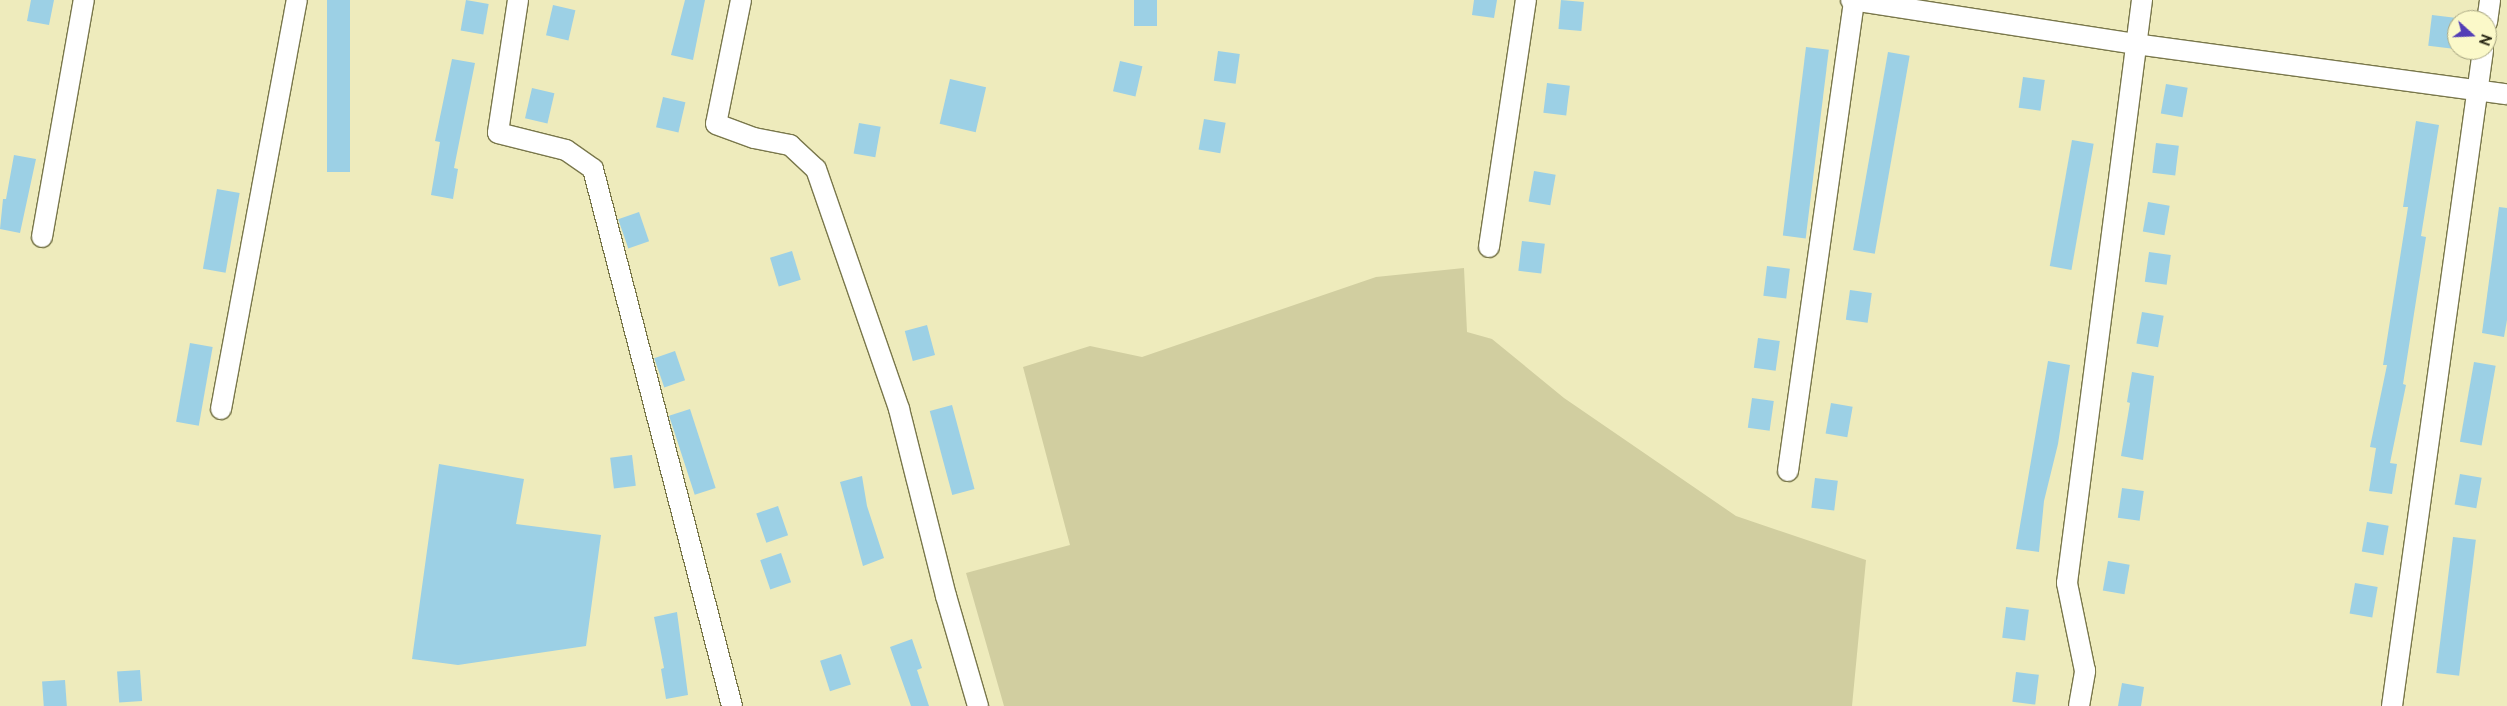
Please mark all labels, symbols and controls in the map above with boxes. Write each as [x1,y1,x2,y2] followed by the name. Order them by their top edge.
[2447,10,2497,60] north arrow
[2476,32,2495,48] text: N

